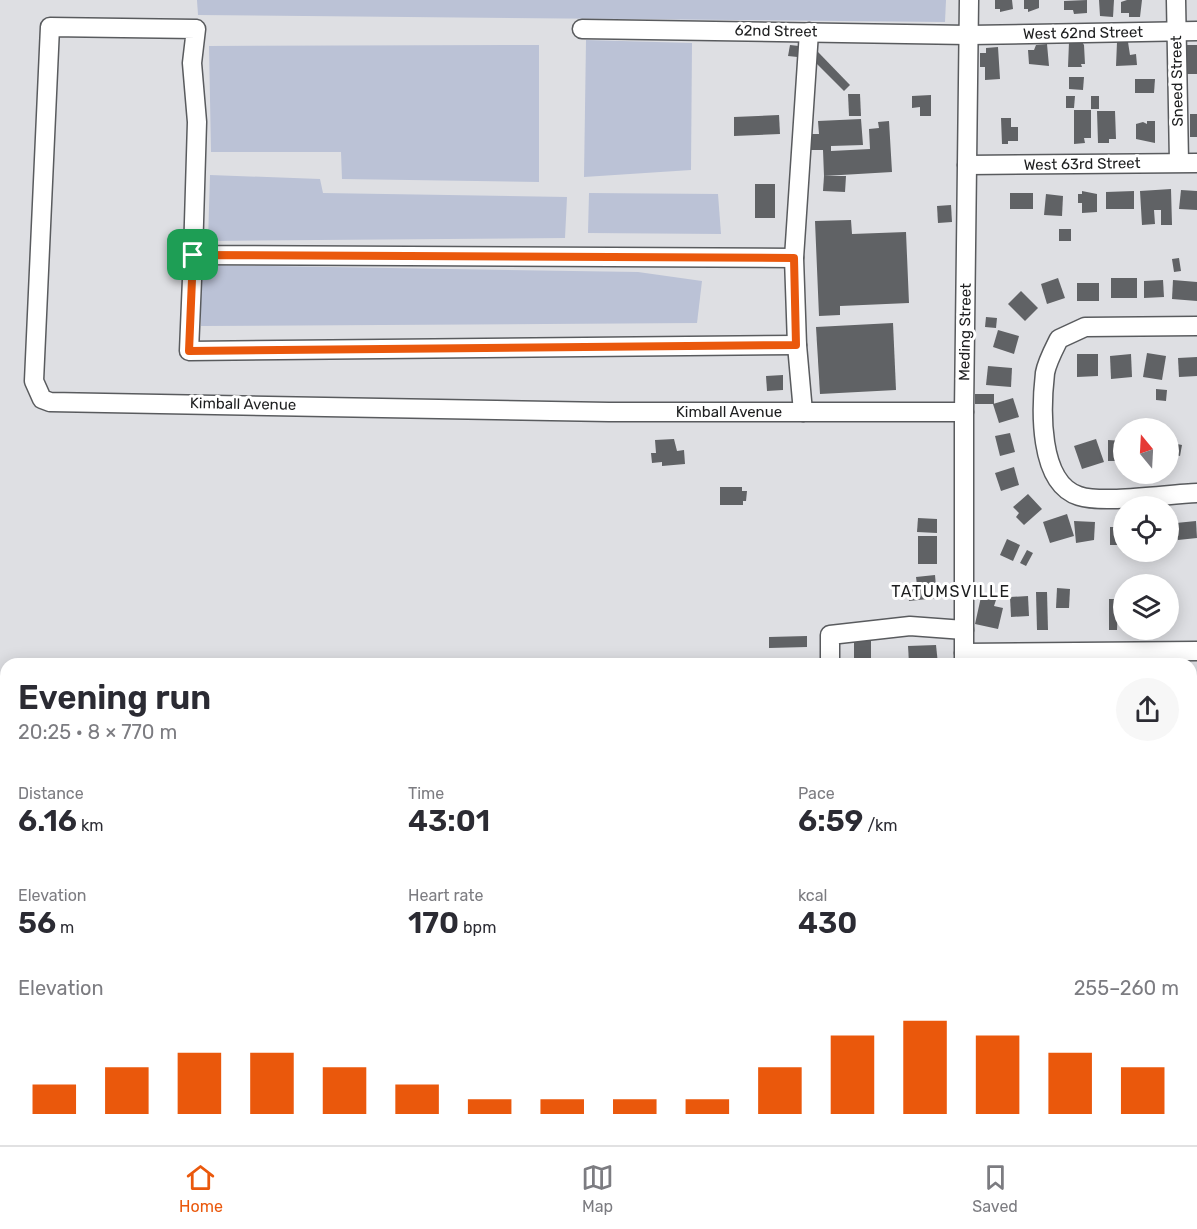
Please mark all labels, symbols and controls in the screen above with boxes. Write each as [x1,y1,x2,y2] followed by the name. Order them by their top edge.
[734,21,818,41] street label: 62nd Street
[1023,23,1143,43] street label: West 62nd Street
[1167,35,1187,127] street label: Sneed Street
[1023,154,1141,174] street label: West 63rd Street
[167,229,218,280] pin
[176,238,209,271] icon: arrive
[955,283,975,381] street label: Meding Street
[190,394,296,414] street label: Kimball Avenue
[676,403,782,421] street label: Kimball Avenue
[1113,418,1179,484] north arrow
[1113,418,1179,640] map controls
[1113,496,1179,562] button: locate
[1113,574,1179,640] button: layers
[891,582,1011,601] district label: TATUMSVILLE
[18,678,211,717] text: Evening run
[1116,678,1179,741] button: share
[18,720,177,744] text: 20:25 · 8 × 770 m
[18,784,84,803] text: Distance
[408,784,444,803] text: Time
[798,784,835,803] text: Pace
[18,803,77,839] text: 6.16
[408,803,490,839] text: 43:01
[798,803,863,839] text: 6:59
[77,816,103,835] text: km
[863,816,898,835] text: /km
[18,886,87,905] text: Elevation
[408,886,483,905] text: Heart rate
[798,886,827,905] text: kcal
[18,905,56,941] text: 56
[408,905,459,941] text: 170
[798,905,857,941] text: 430
[56,918,74,937] text: m
[459,918,496,937] text: bpm
[18,976,104,1000] text: Elevation
[1074,976,1179,1000] text: 255–260 m
[179,1161,223,1216] tab: Home
[581,1161,614,1216] tab: Map
[972,1161,1018,1216] tab: Saved

